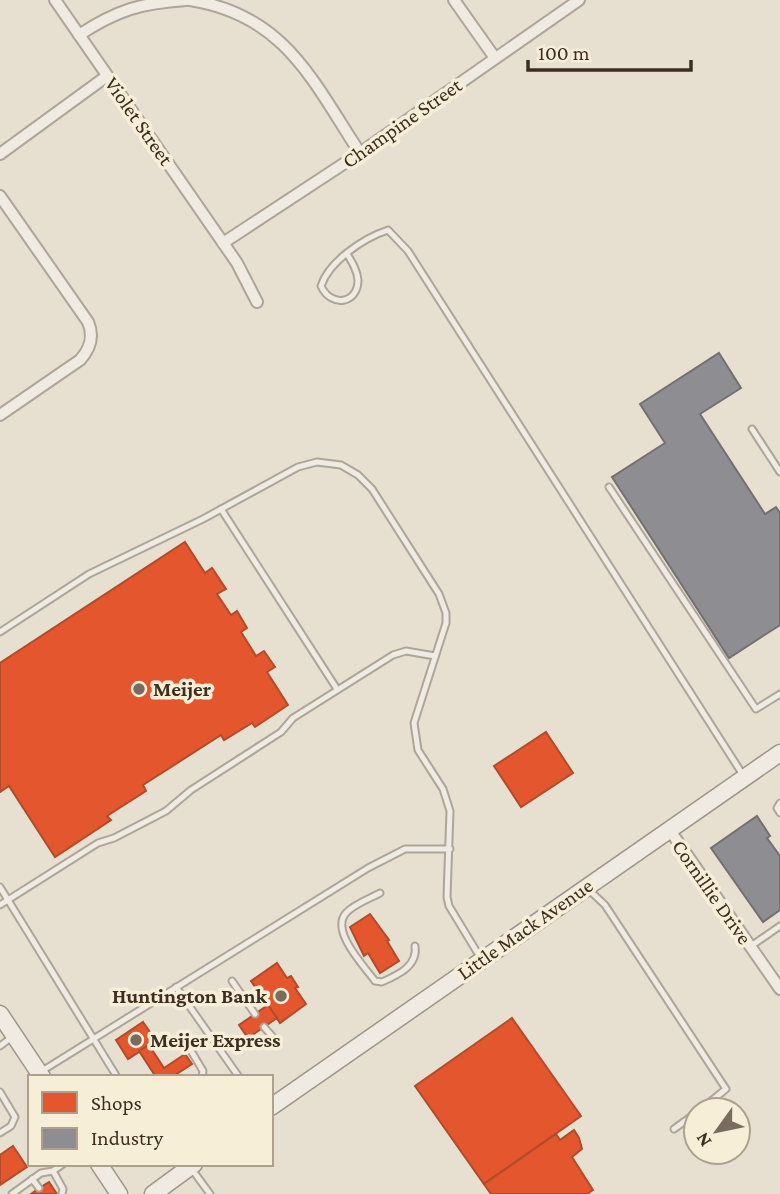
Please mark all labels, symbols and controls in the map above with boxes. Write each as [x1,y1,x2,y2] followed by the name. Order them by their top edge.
[528,28,691,72] scale bar
[538,41,590,65] text: 100 m
[100,72,179,171] street label: Violet Street
[338,72,467,173] street label: Champine Street
[153,677,212,701] place label: Meijer
[131,681,147,697] marker: Meijer
[667,835,757,949] street label: Cornillie Drive
[453,873,597,985] street label: Little Mack Avenue
[112,984,268,1008] place label: Huntington Bank
[273,988,289,1004] marker: Huntington Bank
[150,1028,281,1052] place label: Meijer Express
[128,1032,144,1048] marker: Meijer Express
[28,1075,273,1166] legend
[91,1091,142,1115] text: Shops
[682,1096,752,1166] north arrow
[91,1126,164,1150] text: Industry
[691,1129,715,1151] text: N

